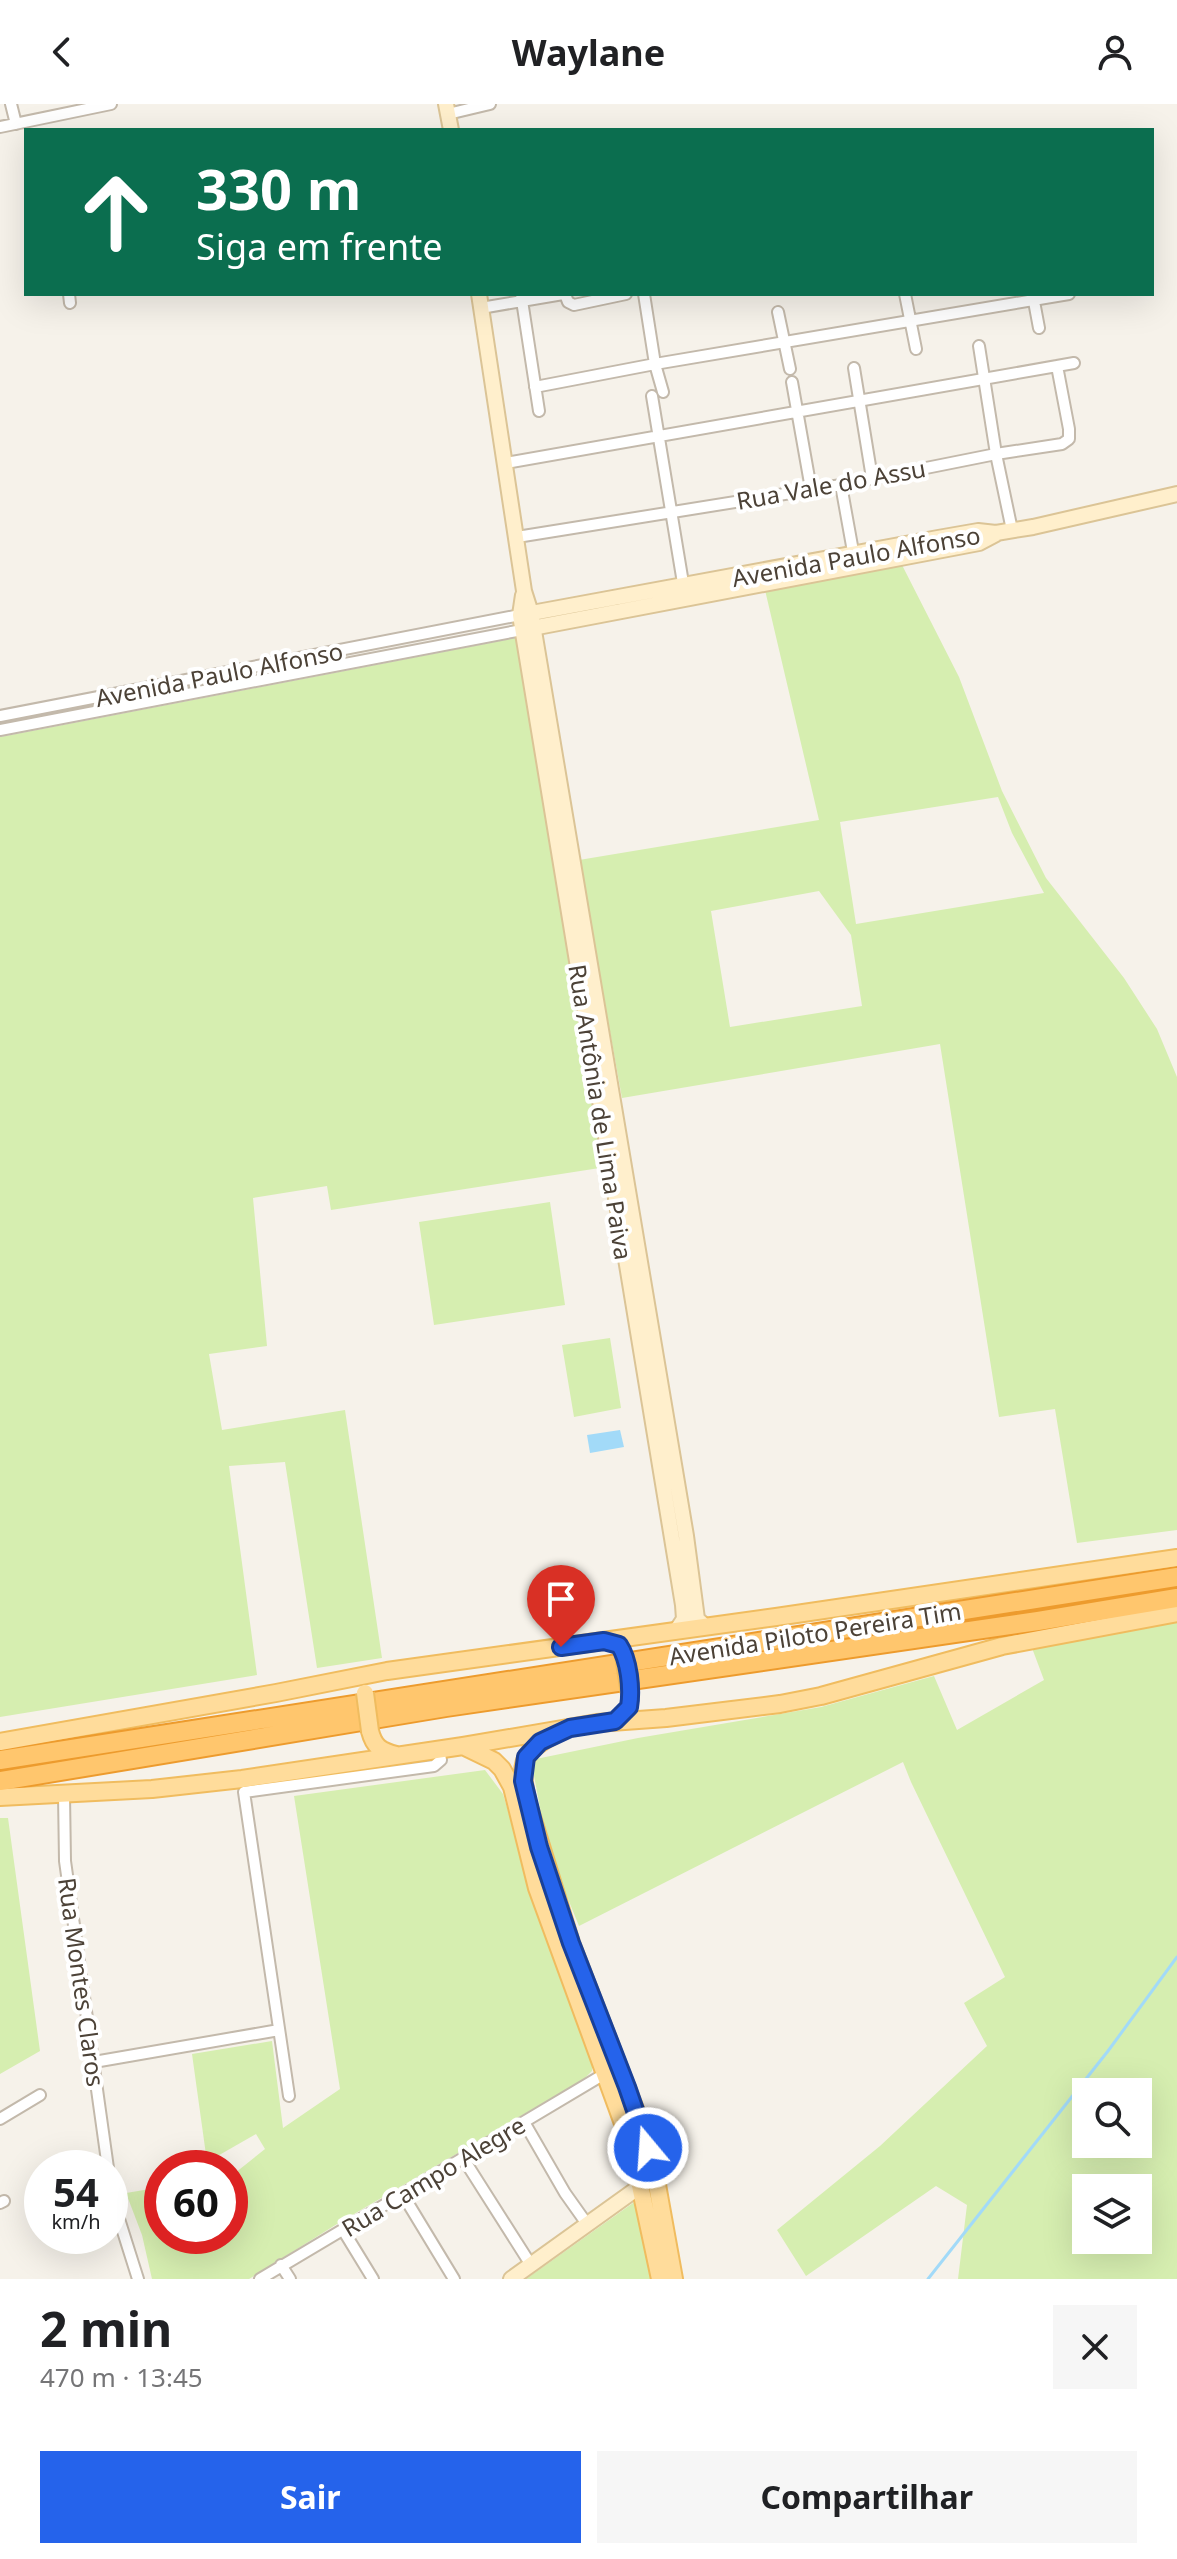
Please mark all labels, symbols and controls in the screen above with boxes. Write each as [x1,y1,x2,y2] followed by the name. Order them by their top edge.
[512,28,665,77] text: Waylane
[40,30,84,74] icon: back
[1093,30,1137,74] icon: person
[196,150,361,226] text: 330 m
[64,160,168,264] icon: ahead
[196,222,442,271] text: Siga em frente
[734,451,928,517] street label: Rua Vale do Assu
[729,518,983,594] street label: Avenida Paulo Alfonso
[92,634,346,714] street label: Avenida Paulo Alfonso
[561,962,641,1262] street label: Rua Antônia de Lima Paiva
[527,1565,595,1647] pin
[539,1577,583,1621] icon: arrive
[666,1594,964,1672] street label: Avenida Piloto Pereira Tim
[51,1875,113,2089] street label: Rua Montes Claros
[1072,2078,1152,2254] map controls
[1072,2078,1152,2158] button: search
[606,2106,690,2190] position arrow
[335,2108,531,2244] street label: Rua Campo Alegre
[144,2150,248,2254] speed limit sign: 60
[53,2164,99,2219] text: 54
[1072,2174,1152,2254] button: layers
[51,2208,101,2235] text: km/h
[40,2296,172,2361] text: 2 min
[1053,2305,1137,2389] button: close
[40,2359,203,2395] text: 470 m · 13:45
[40,2451,581,2543] button: Sair
[597,2451,1137,2543] button: Compartilhar

